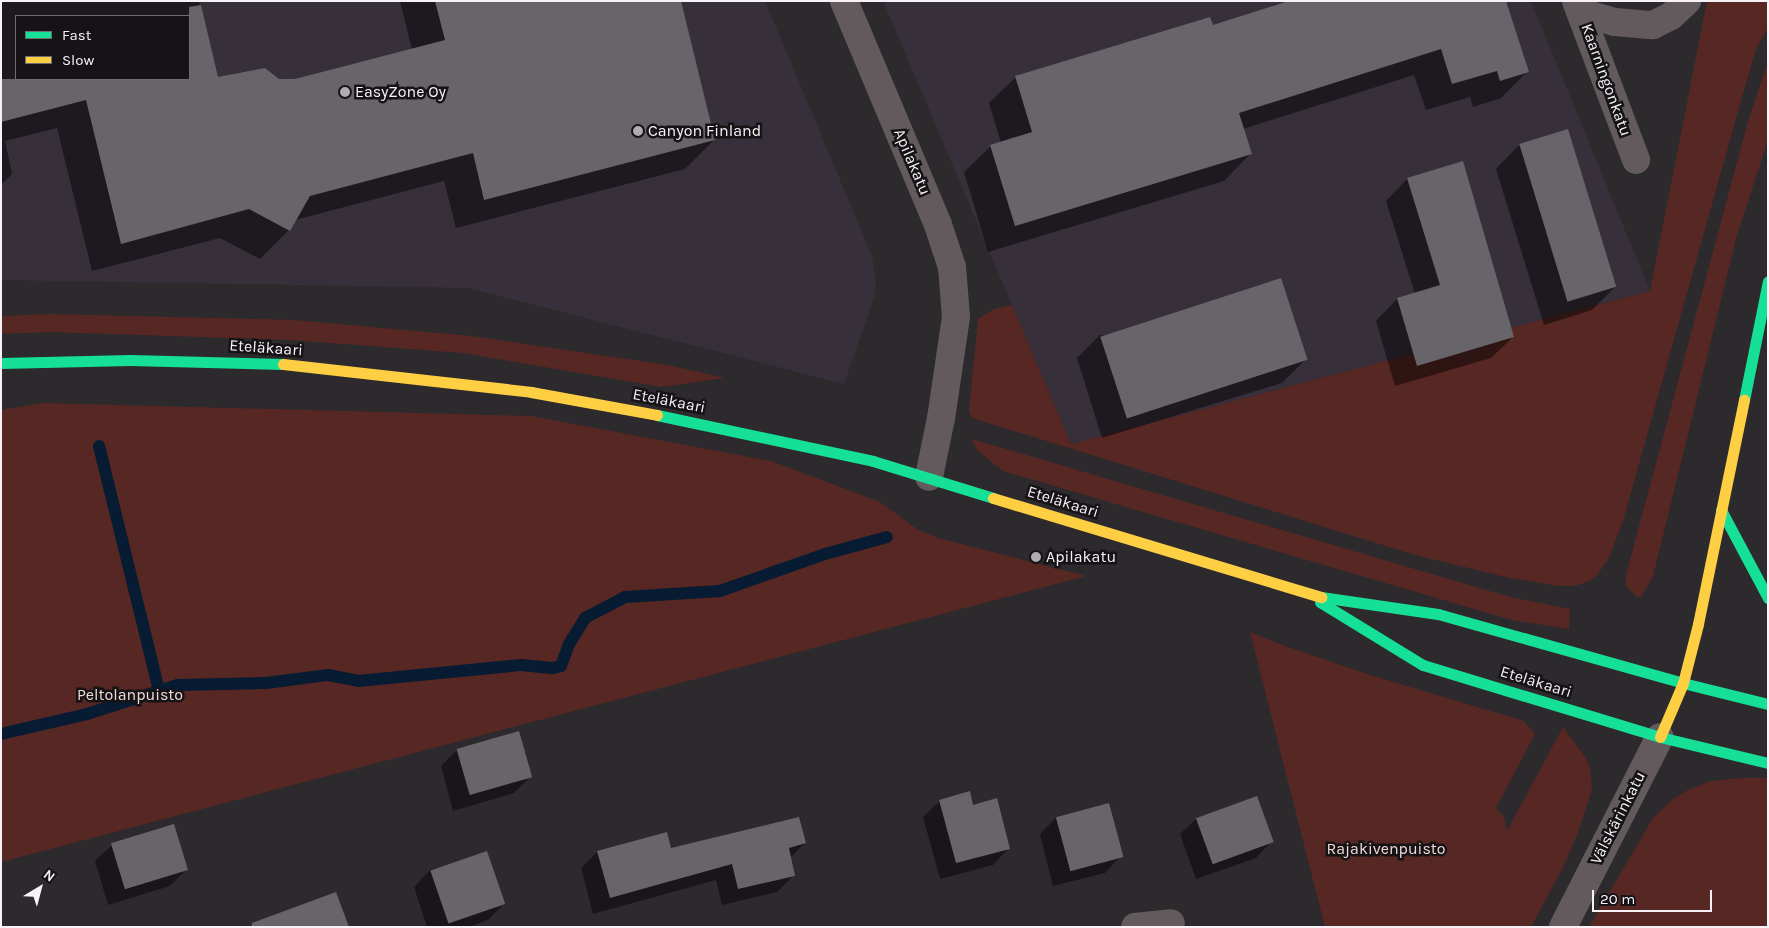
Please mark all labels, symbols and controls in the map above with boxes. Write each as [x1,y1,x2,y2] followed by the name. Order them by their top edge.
[15,15,190,80] legend
[1577,21,1635,139] street label: Kaarningonkatu
[62,26,91,44] text: Fast
[62,51,94,69] text: Slow
[355,82,446,102] place label: EasyZone Oy
[339,86,351,98] marker: EasyZone Oy
[648,121,761,141] place label: Canyon Finland
[632,125,644,137] marker: Canyon Finland
[889,126,935,198] street label: Apilakatu
[229,336,303,360] street label: Eteläkaari
[631,385,707,417] street label: Eteläkaari
[1025,482,1101,522] street label: Eteläkaari
[1046,547,1116,567] place label: Apilakatu
[1030,551,1042,563] marker: Apilakatu
[1498,662,1574,702] street label: Eteläkaari
[77,685,183,705] park label: Peltolanpuisto
[1586,768,1650,868] street label: Välskärinkatu
[1326,839,1446,859] park label: Rajakivenpuisto
[15,863,65,913] north arrow
[40,866,58,885] text: N
[1594,880,1714,912] scale bar
[1600,890,1635,908] text: 20 m

